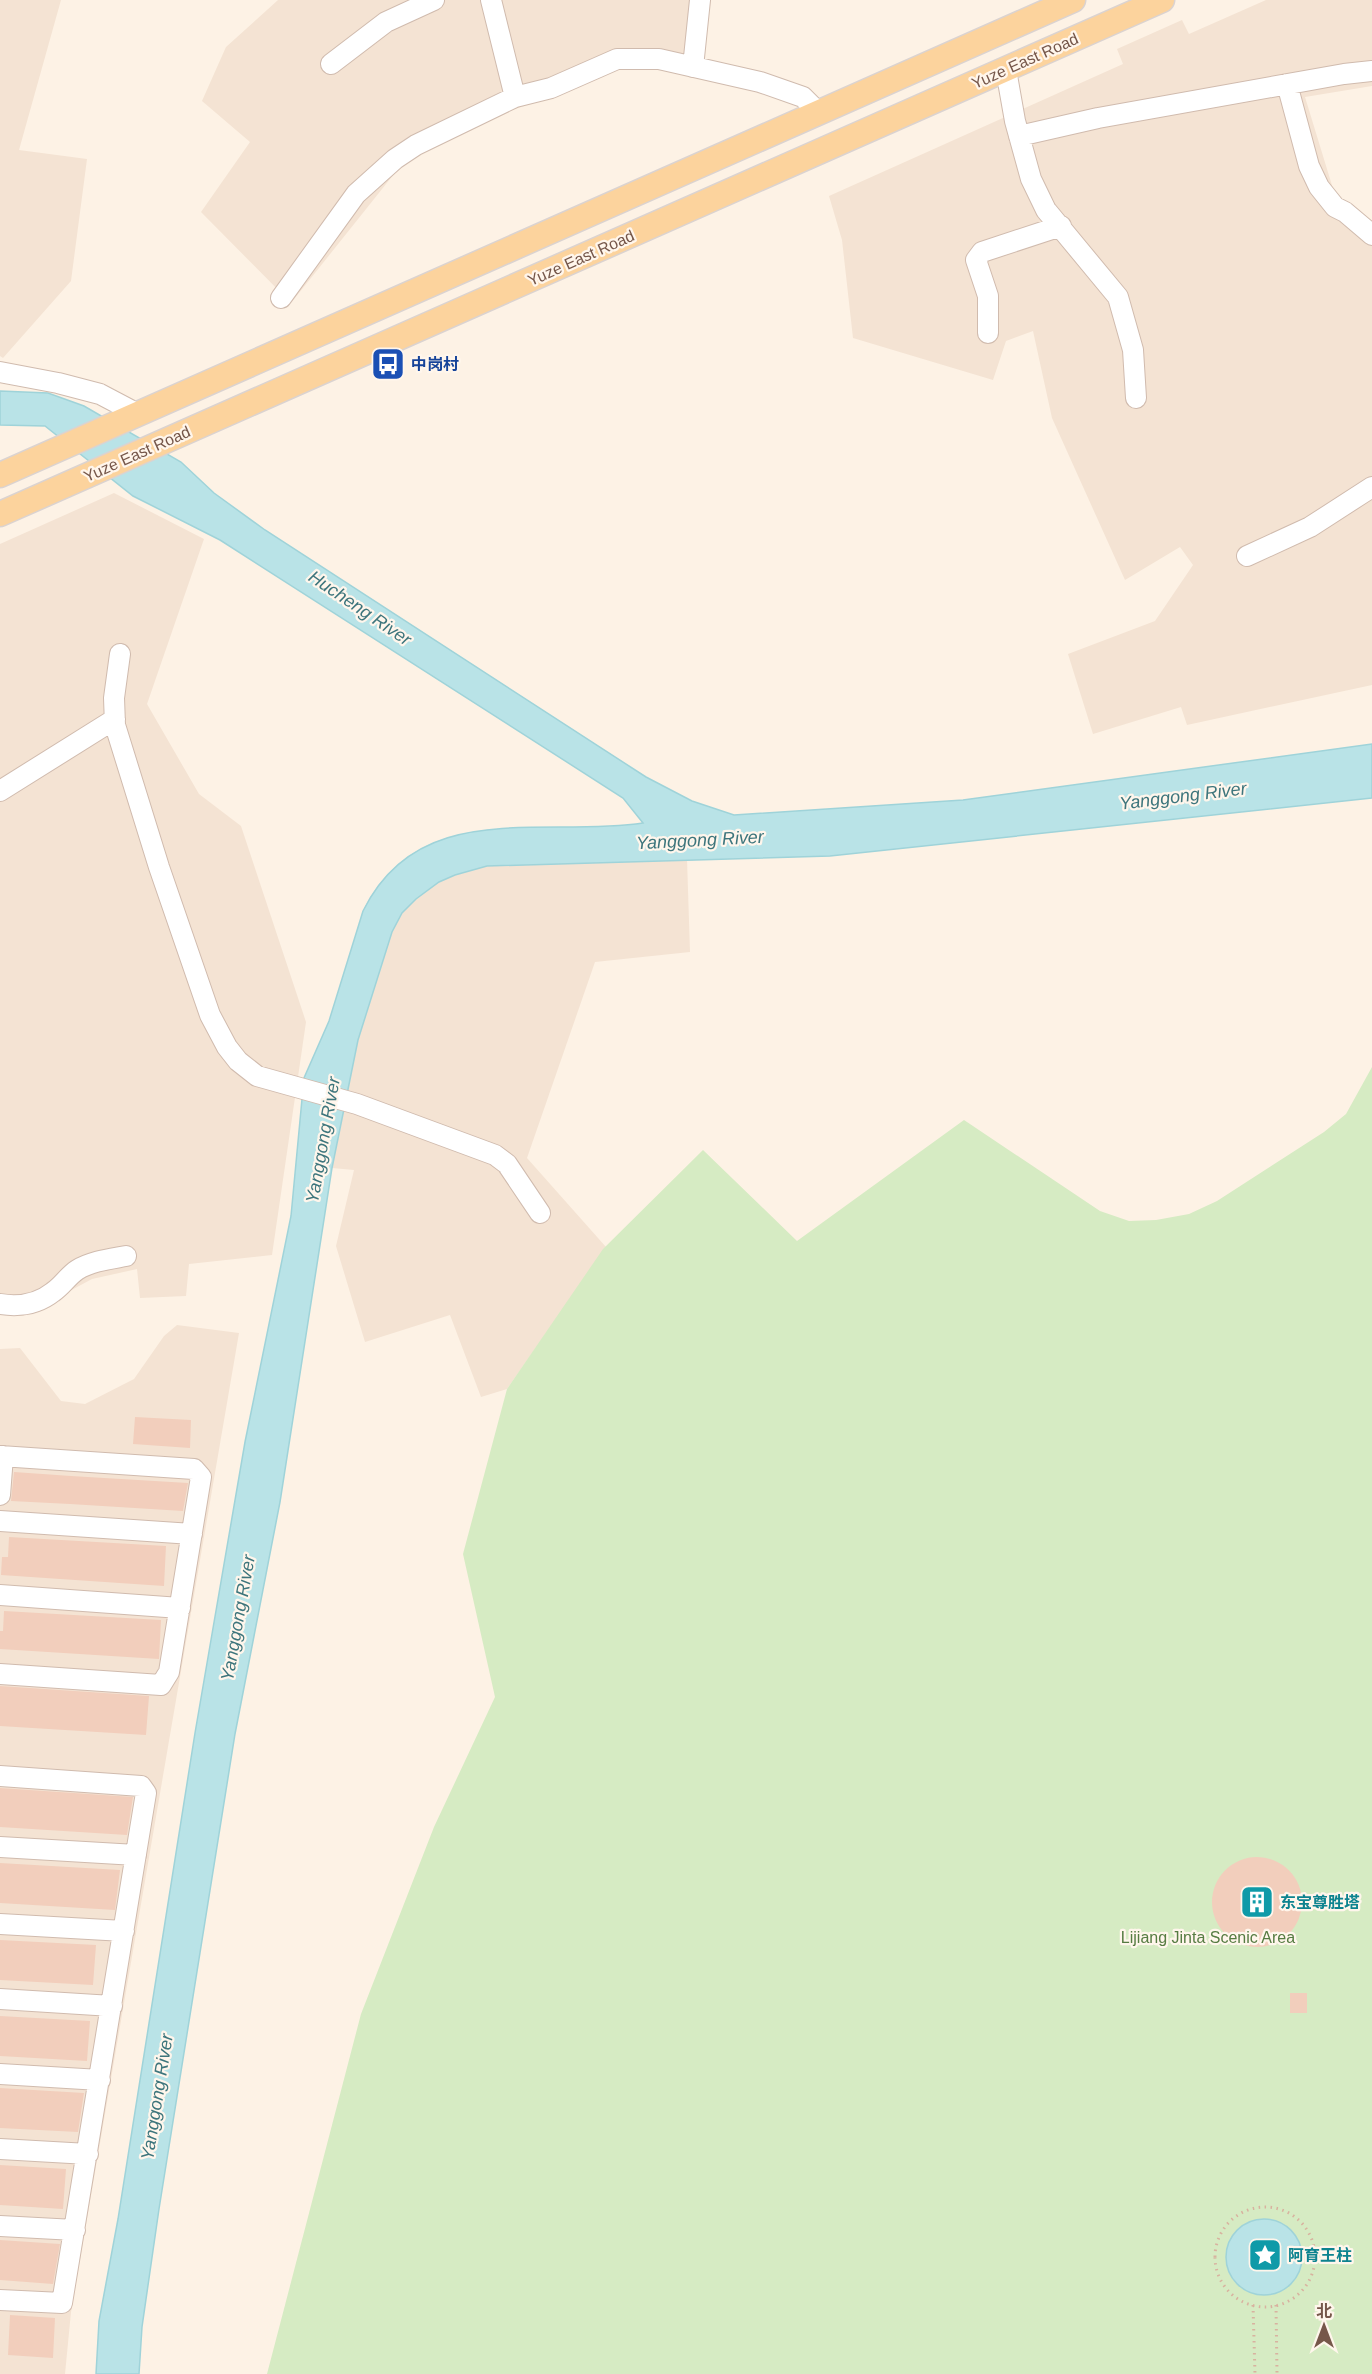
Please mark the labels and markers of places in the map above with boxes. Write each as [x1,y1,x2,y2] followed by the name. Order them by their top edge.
[370,346,406,382] bus stop icon: 中岗村
[411,355,459,373] place label: 中岗村
[1239,1884,1275,1920] building icon: 东宝尊胜塔
[1280,1894,1360,1911] place label: 东宝尊胜塔
[1247,2237,1283,2273] place icon: 阿育王柱
[1288,2246,1352,2264] place label: 阿育王柱

